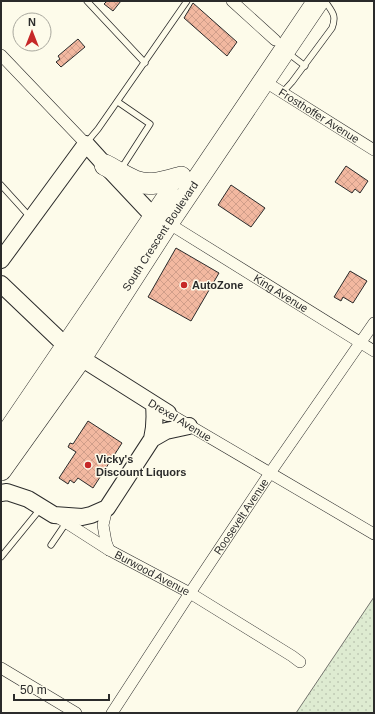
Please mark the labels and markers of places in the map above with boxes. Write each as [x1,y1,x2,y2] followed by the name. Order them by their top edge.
[192,279,243,291] place label: AutoZone
[179,280,189,290] marker: AutoZone
[96,453,186,478] place label: Vicky's Discount Liquors
[83,460,93,470] marker: Vicky's Discount Liquors

